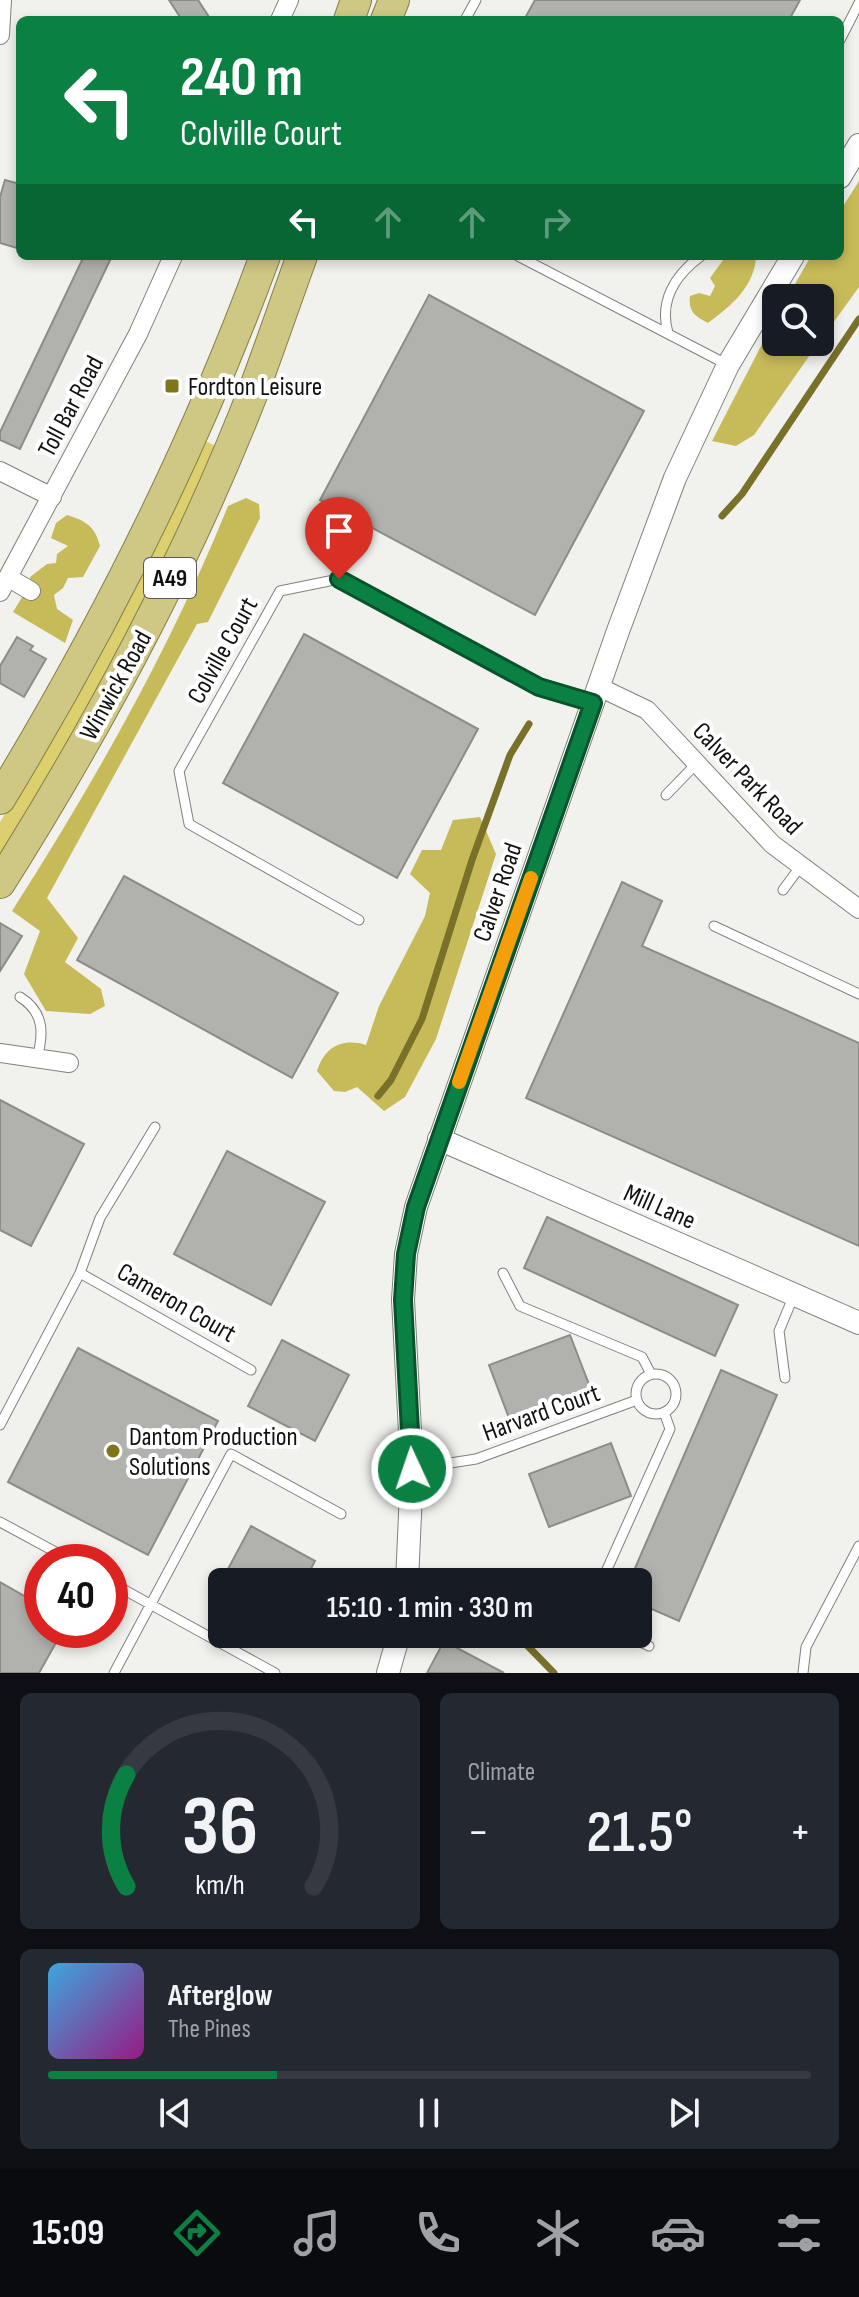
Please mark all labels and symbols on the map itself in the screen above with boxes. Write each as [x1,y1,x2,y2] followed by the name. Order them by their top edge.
[32,351,111,463] street label: Toll Bar Road
[188,372,322,403] place label: Fordton Leisure
[163,377,181,395] marker: Fordton Leisure
[305,497,373,579] pin
[144,558,196,598] road number: A49
[181,592,265,709] street label: Colville Court
[74,626,159,746] street label: Winwick Road
[686,716,808,842] street label: Calver Park Road
[467,839,530,946] street label: Calver Road
[619,1178,700,1237] street label: Mill Lane
[111,1257,241,1350] street label: Cameron Court
[479,1378,604,1449] street label: Harvard Court
[129,1422,298,1483] place label: Dantom Production Solutions
[370,1427,454,1511] position arrow
[104,1442,122,1460] marker: Dantom Production Solutions
[24,1544,128,1648] speed limit sign: 40

